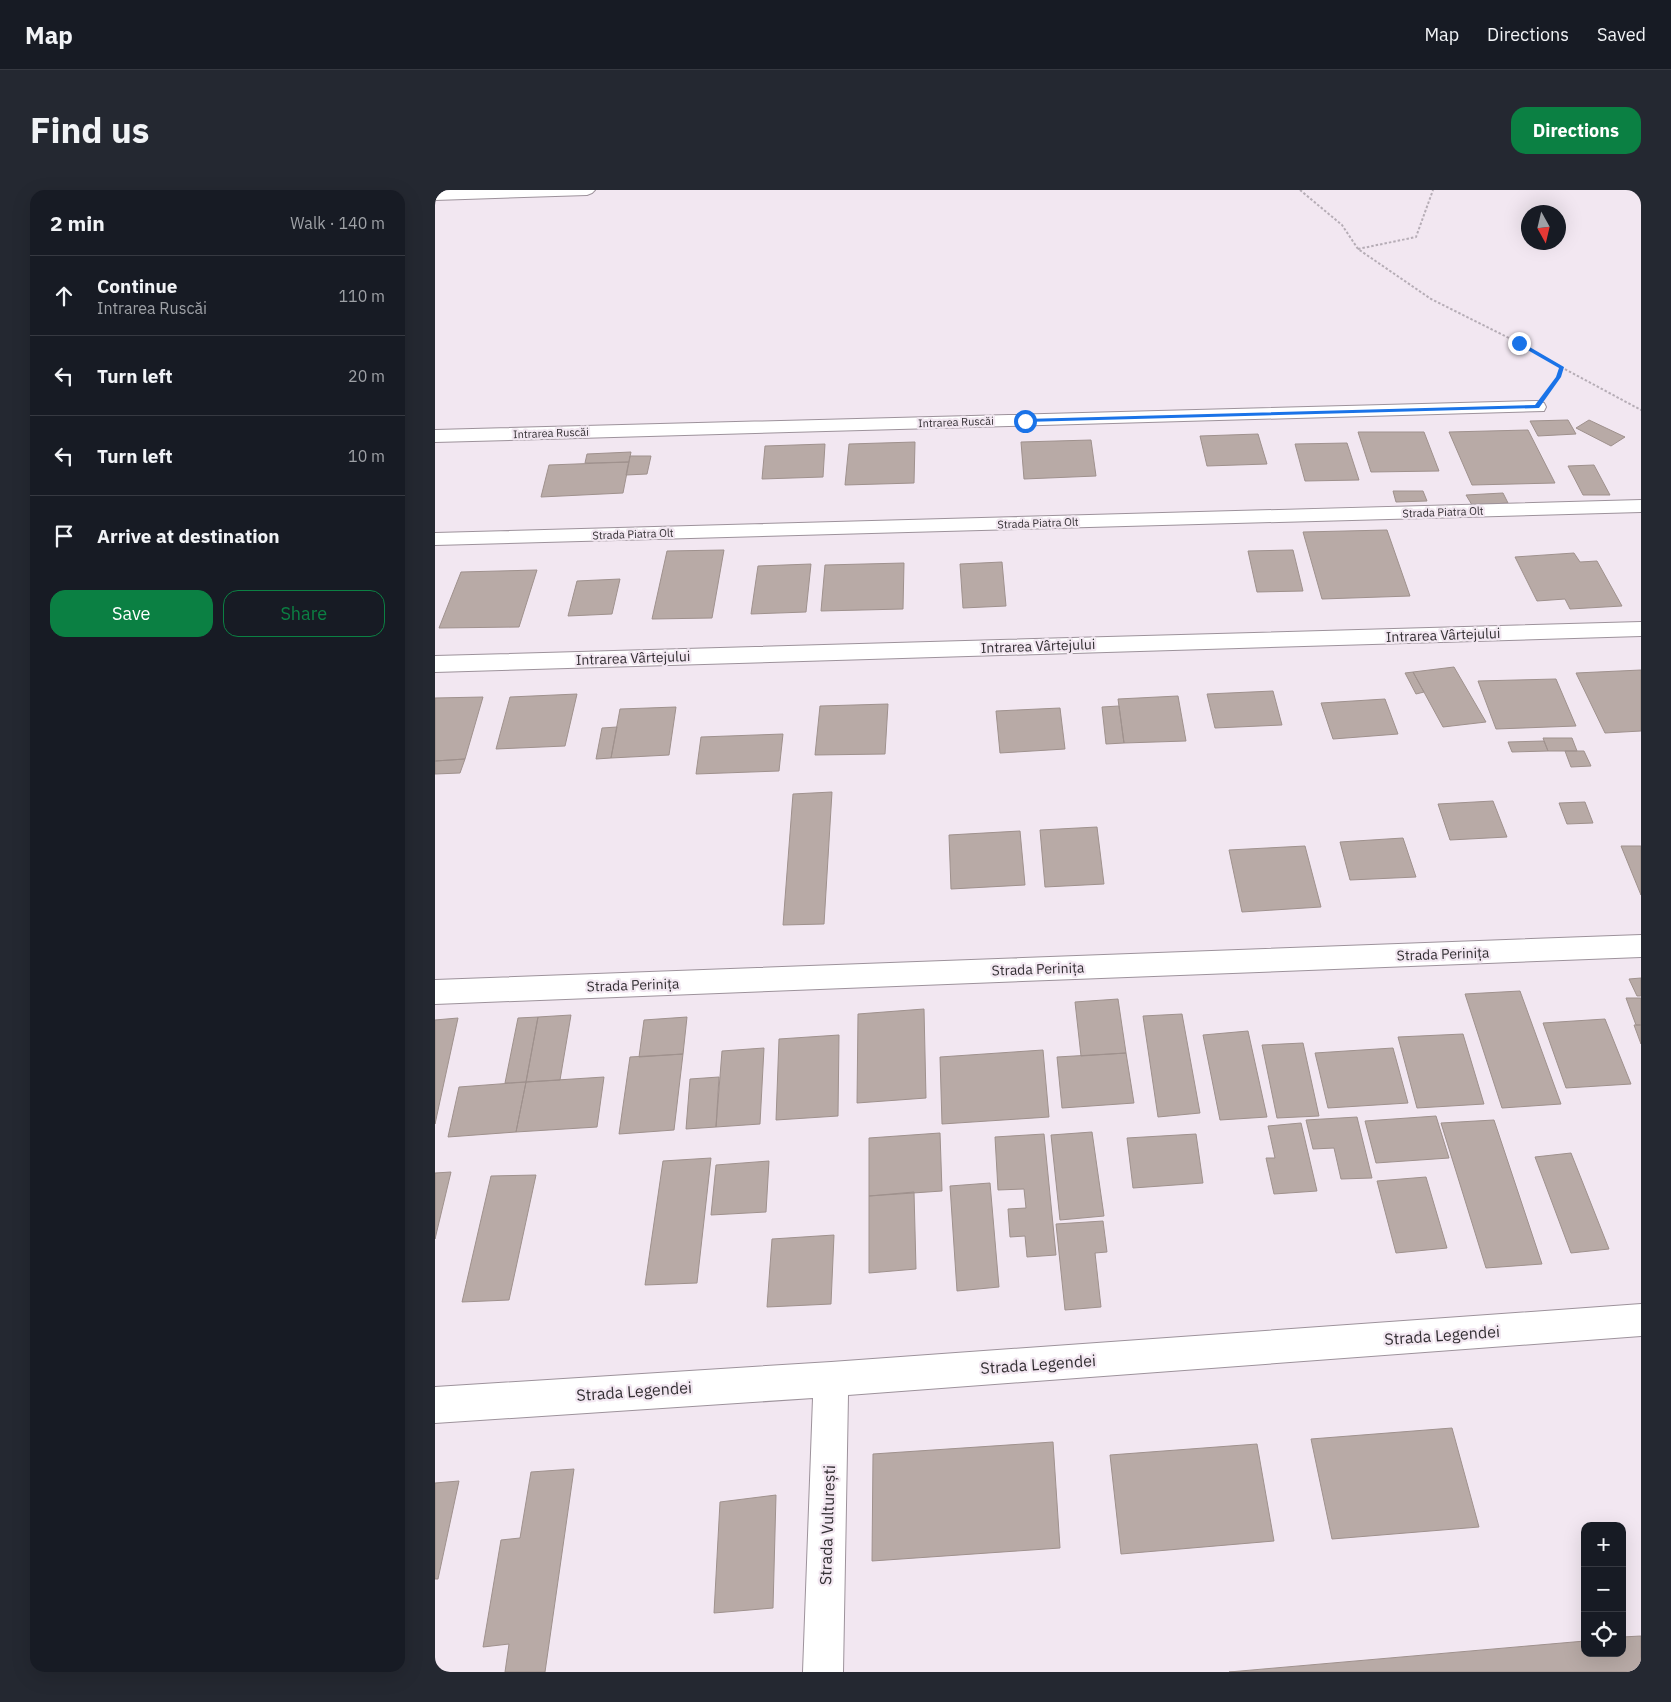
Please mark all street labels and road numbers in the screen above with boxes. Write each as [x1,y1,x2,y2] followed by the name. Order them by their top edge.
[918,414,994,430] street label: Intrarea Ruscăi
[513,425,589,441] street label: Intrarea Ruscăi
[1402,504,1484,520] street label: Strada Piatra Olt
[997,515,1079,531] street label: Strada Piatra Olt
[592,526,674,542] street label: Strada Piatra Olt
[1385,624,1501,646] street label: Intrarea Vârtejului
[980,635,1096,657] street label: Intrarea Vârtejului
[575,647,691,669] street label: Intrarea Vârtejului
[1396,943,1490,965] street label: Strada Perinița
[991,958,1085,980] street label: Strada Perinița
[586,974,680,996] street label: Strada Perinița
[1384,1321,1500,1349] street label: Strada Legendei
[980,1350,1096,1378] street label: Strada Legendei
[576,1377,692,1405] street label: Strada Legendei
[815,1465,839,1585] street label: Strada Vulturești

